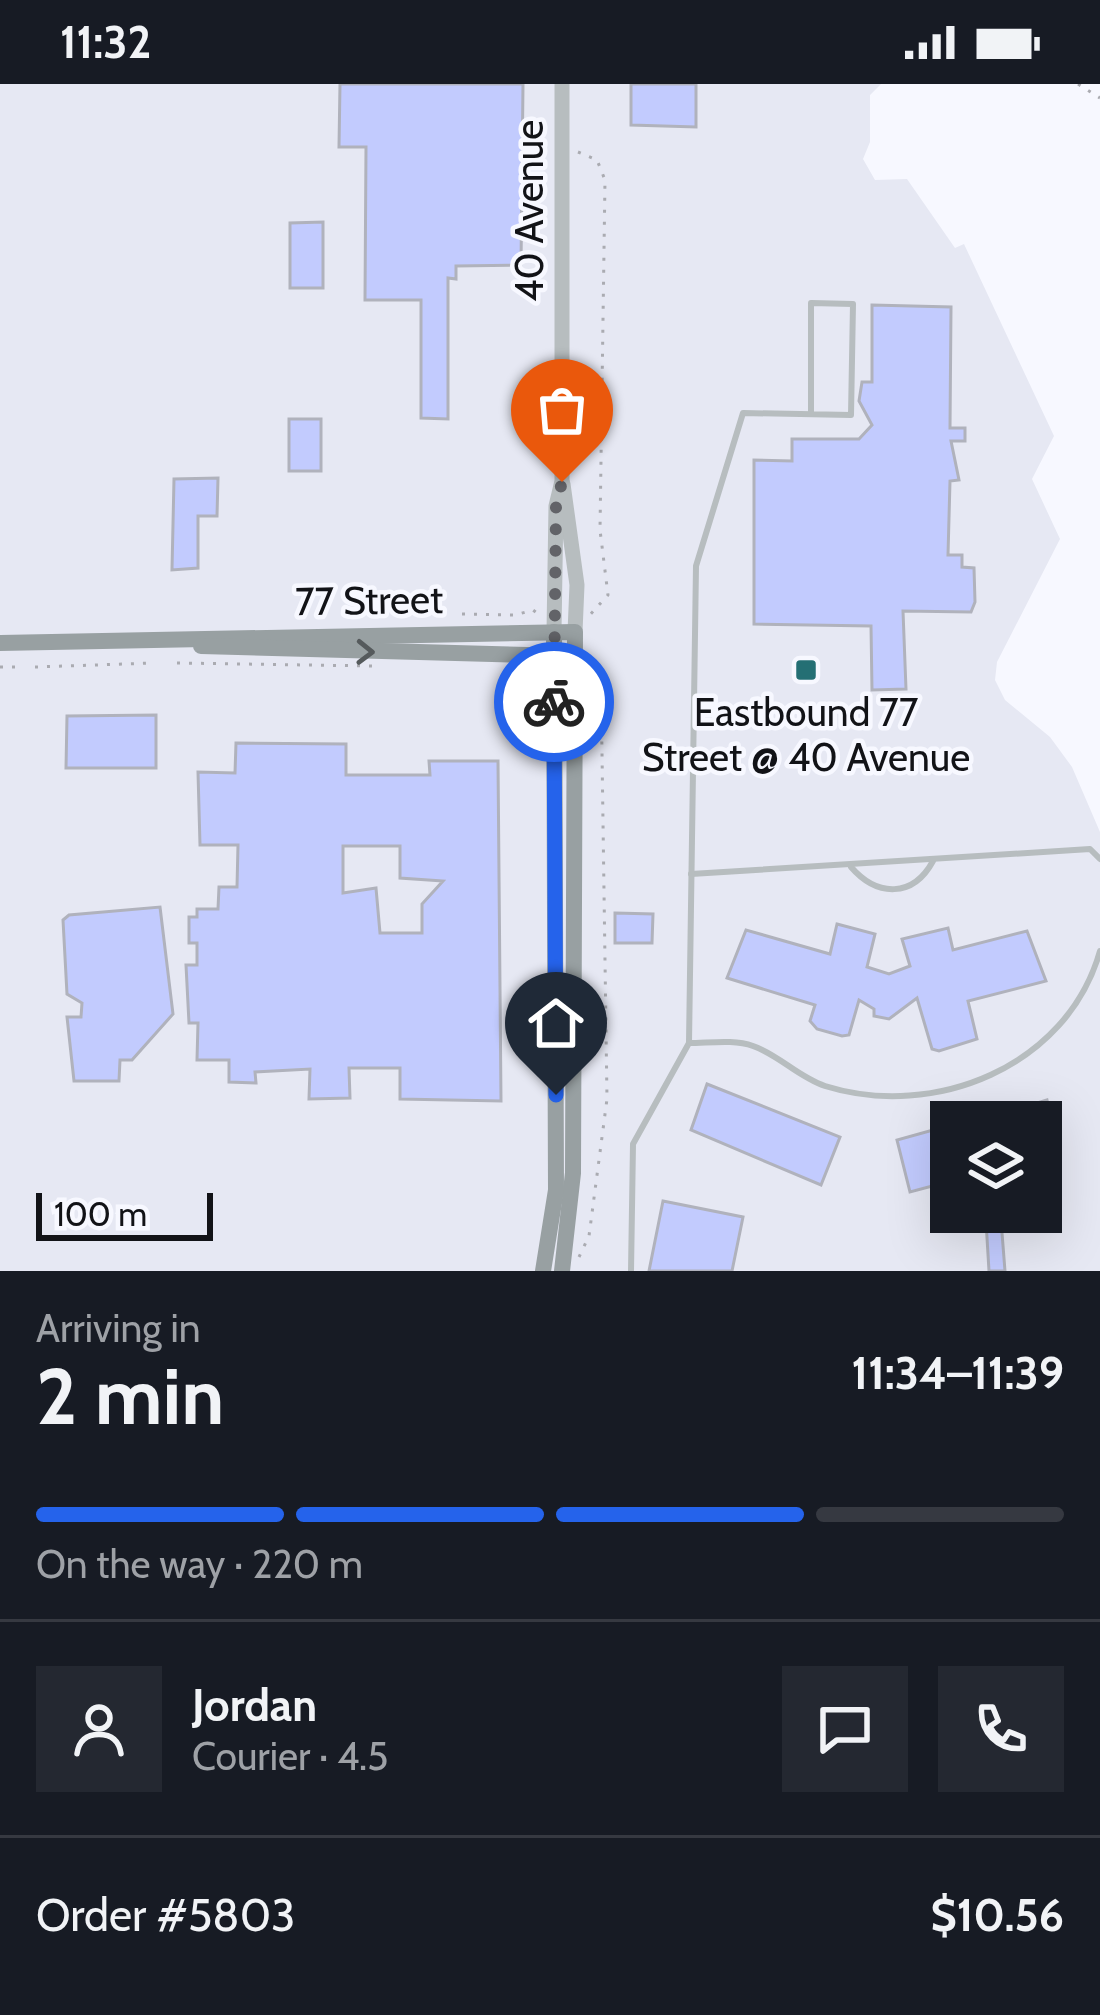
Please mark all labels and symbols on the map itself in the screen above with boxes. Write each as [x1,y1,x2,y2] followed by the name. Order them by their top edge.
[505,120,553,302] street label: 40 Avenue
[511,359,613,482] pin
[294,575,444,625] street label: 77 Street
[356,639,375,665] one-way arrow
[494,642,614,762] courier
[793,657,819,683] marker: Eastbound 77 Street @ 40 Avenue
[642,688,970,781] place label: Eastbound 77 Street @ 40 Avenue
[505,972,607,1095] pin
[36,1187,213,1240] scale bar

